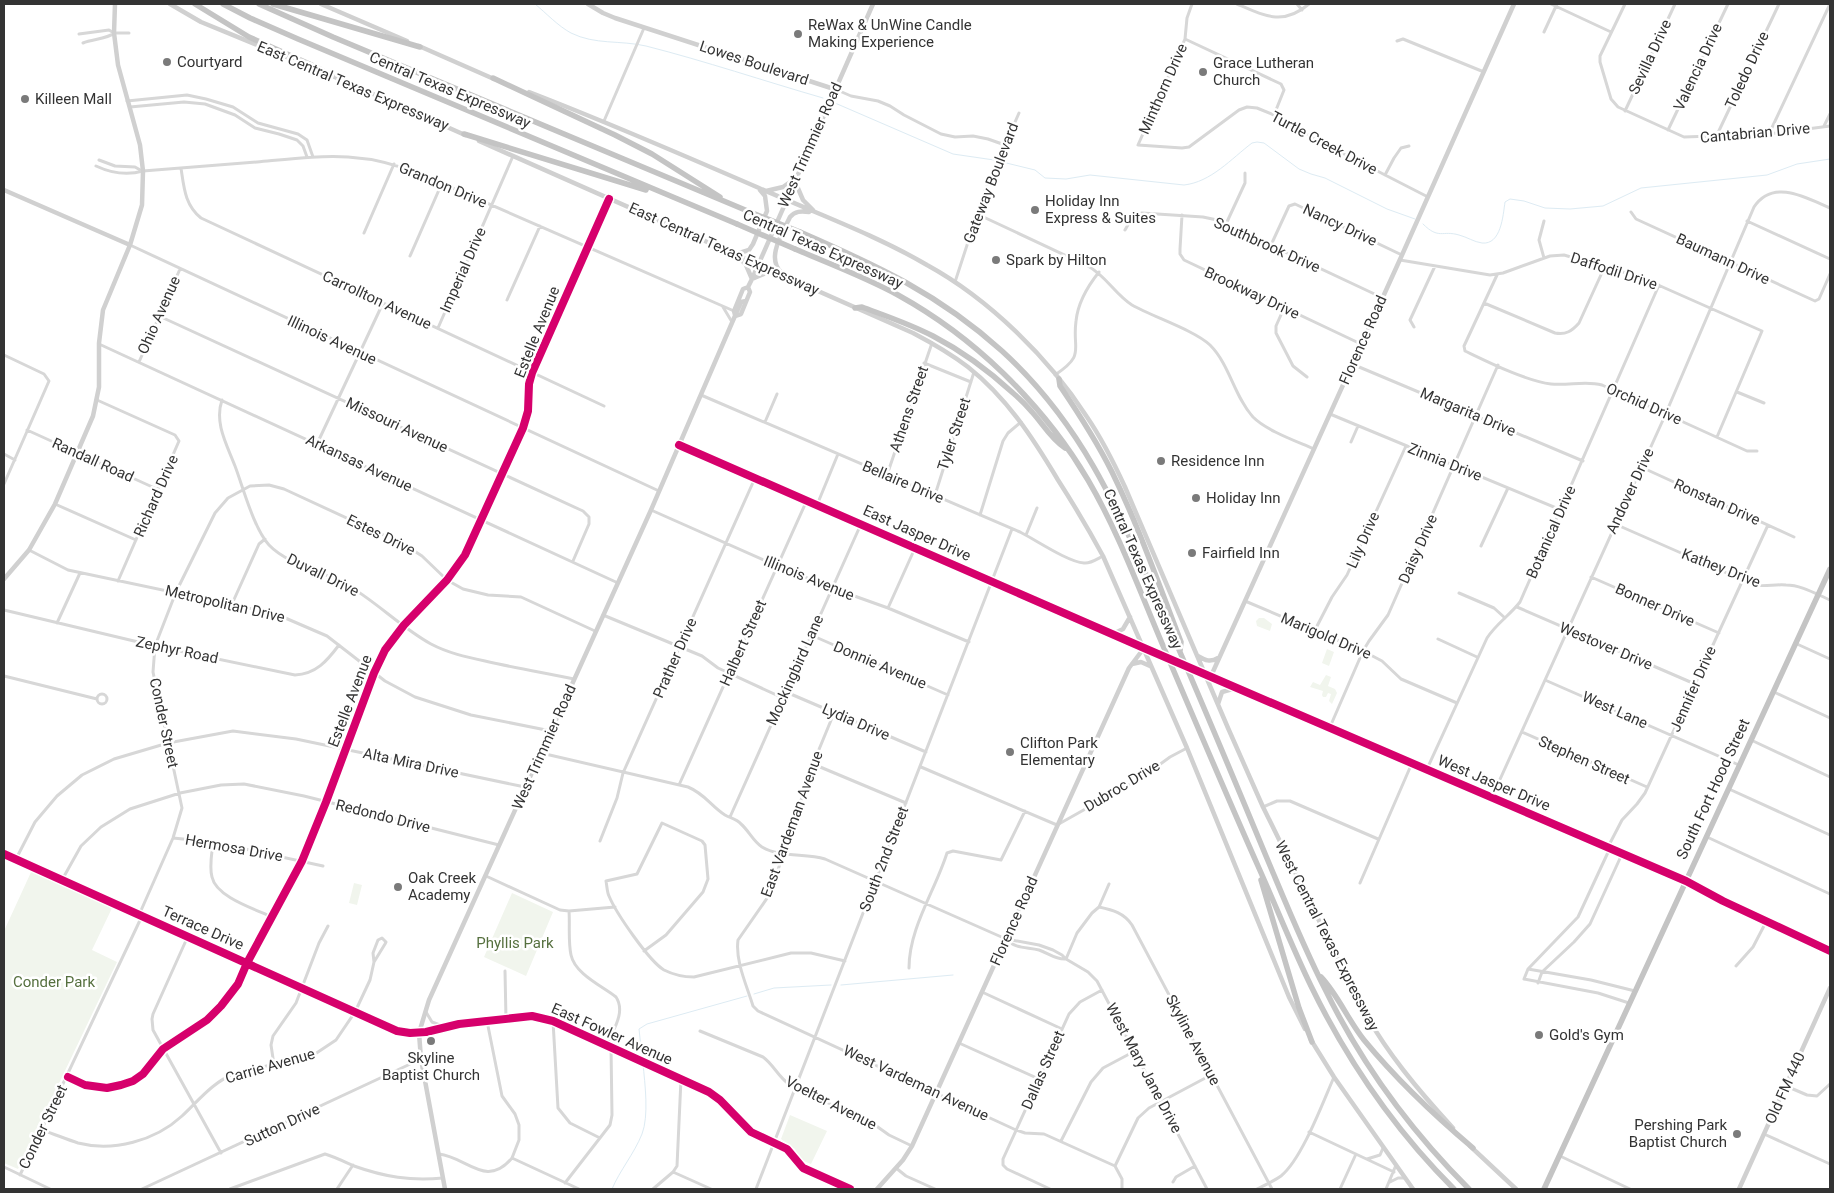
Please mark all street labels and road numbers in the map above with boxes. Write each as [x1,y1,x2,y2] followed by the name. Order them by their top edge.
[1625,17,1675,97] street label: Sevilla Drive
[1670,20,1726,114] street label: Valencia Drive
[1721,29,1773,111] street label: Toledo Drive
[254,37,452,135] street label: East Central Texas Expressway
[697,37,811,89] street label: Lowes Boulevard
[1135,41,1191,137] street label: Minthorn Drive
[367,48,533,132] street label: Central Texas Expressway
[774,80,846,210] street label: West Trimmier Road
[1268,107,1380,179] street label: Turtle Creek Drive
[1699,119,1811,147] street label: Cantabrian Drive
[960,120,1022,246] street label: Gateway Boulevard
[396,158,490,212] street label: Grandon Drive
[626,199,822,299] street label: East Central Texas Expressway
[1300,200,1380,250] street label: Nancy Drive
[740,205,906,293] street label: Central Texas Expressway
[1211,214,1323,277] street label: Southbrook Drive
[436,224,490,315] street label: Imperial Drive
[1673,229,1773,289] street label: Baumann Drive
[1568,249,1660,294] street label: Daffodil Drive
[1202,263,1302,323] street label: Brookway Drive
[320,267,434,333] street label: Carrollton Avenue
[134,273,184,357] street label: Ohio Avenue
[510,284,564,380] street label: Estelle Avenue
[1335,293,1391,387] street label: Florence Road
[285,312,379,368] street label: Illinois Avenue
[886,363,932,455] street label: Athens Street
[1603,379,1685,429] street label: Orchid Drive
[1418,384,1519,440] street label: Margarita Drive
[343,393,451,457] street label: Missouri Avenue
[934,395,974,473] street label: Tyler Street
[303,430,415,496] street label: Arkansas Avenue
[49,434,137,486] street label: Randall Road
[1405,439,1485,485] street label: Zinnia Drive
[1602,445,1658,537] street label: Andover Drive
[130,452,182,540] street label: Richard Drive
[860,457,946,507] street label: Bellaire Drive
[1671,475,1763,529] street label: Ronstan Drive
[1522,483,1580,581] street label: Botanical Drive
[1100,486,1186,652] street label: Central Texas Expressway
[860,501,974,565] street label: East Jasper Drive
[1343,509,1383,571] street label: Lily Drive
[344,511,418,559] street label: Estes Drive
[1395,512,1441,586] street label: Daisy Drive
[1679,545,1763,591] street label: Kathey Drive
[284,550,362,600] street label: Duvall Drive
[761,552,857,604] street label: Illinois Avenue
[1613,580,1697,631] street label: Bonner Drive
[163,581,287,627] street label: Metropolitan Drive
[716,597,770,689] street label: Halbert Street
[1278,609,1374,663] street label: Marigold Drive
[763,612,827,728] street label: Mockingbird Lane
[649,615,701,701] street label: Prather Drive
[1557,618,1655,674] street label: Westover Drive
[134,632,220,668] street label: Zephyr Road
[831,637,929,693] street label: Donnie Avenue
[1666,643,1720,735] street label: Jennifer Drive
[324,652,376,750] street label: Estelle Avenue
[146,676,182,770] street label: Conder Street
[508,682,580,812] street label: West Trimmier Road
[1579,688,1651,732] street label: West Lane
[819,700,893,744] street label: Lydia Drive
[1673,716,1754,862] street label: South Fort Hood Street
[1536,732,1633,788] street label: Stephen Street
[362,744,461,782] street label: Alta Mira Drive
[757,748,827,900] street label: East Vardeman Avenue
[1435,751,1553,815] street label: West Jasper Drive
[1081,756,1163,816] street label: Dubroc Drive
[334,796,432,836] street label: Redondo Drive
[856,804,912,914] street label: South 2nd Street
[184,831,284,865] street label: Hermosa Drive
[1271,838,1383,1034] street label: West Central Texas Expressway
[986,874,1042,968] street label: Florence Road
[159,902,247,954] street label: Terrace Drive
[1162,992,1224,1088] street label: Skyline Avenue
[549,999,675,1069] street label: East Fowler Avenue
[1102,1000,1186,1136] street label: West Mary Jane Drive
[1018,1028,1068,1112] street label: Dallas Street
[840,1041,992,1125] street label: West Vardeman Avenue
[223,1045,317,1087] street label: Carrie Avenue
[1761,1049,1809,1127] street label: Old FM 440
[782,1072,880,1134] street label: Voelter Avenue
[15,1082,71,1172] street label: Conder Street
[241,1100,323,1150] street label: Sutton Drive

